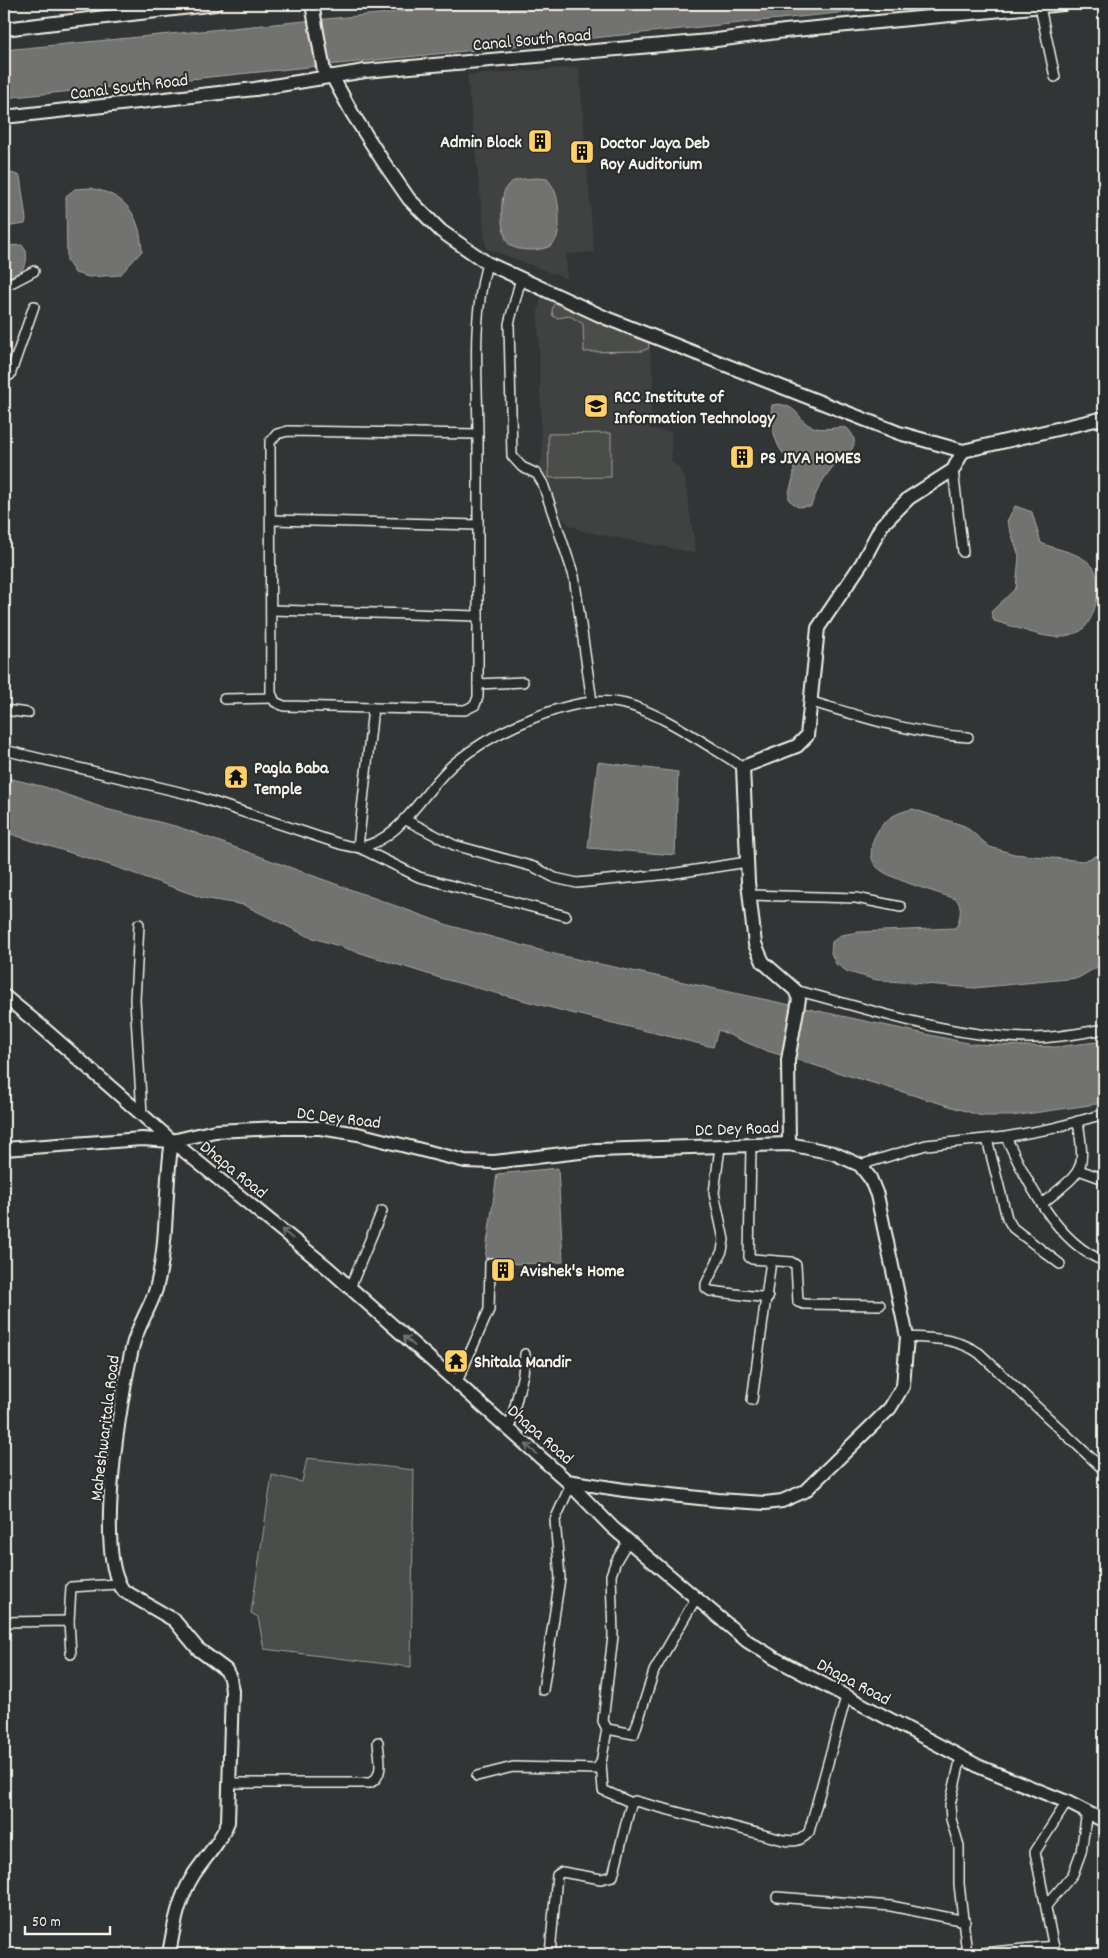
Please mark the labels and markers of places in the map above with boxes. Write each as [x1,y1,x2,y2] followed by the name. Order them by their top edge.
[527,128,553,154] building icon: Admin Block
[440,131,523,156] place label: Admin Block
[600,132,710,178] place label: Doctor Jaya Deb Roy Auditorium
[569,139,595,165] building icon: Doctor Jaya Deb Roy Auditorium
[614,386,775,432] place label: RCC Institute of Information Technology
[583,393,609,419] school or university icon: RCC Institute of Information Technology
[729,444,755,470] building icon: PS JIVA HOMES
[760,447,861,472] place label: PS JIVA HOMES
[254,757,329,803] place label: Pagla Baba Temple
[223,764,249,790] temple icon: Pagla Baba Temple
[490,1257,516,1283] building icon: Avishek's Home
[520,1260,625,1285] place label: Avishek's Home
[443,1348,469,1374] temple icon: Shitala Mandir
[474,1351,571,1376] place label: Shitala Mandir

